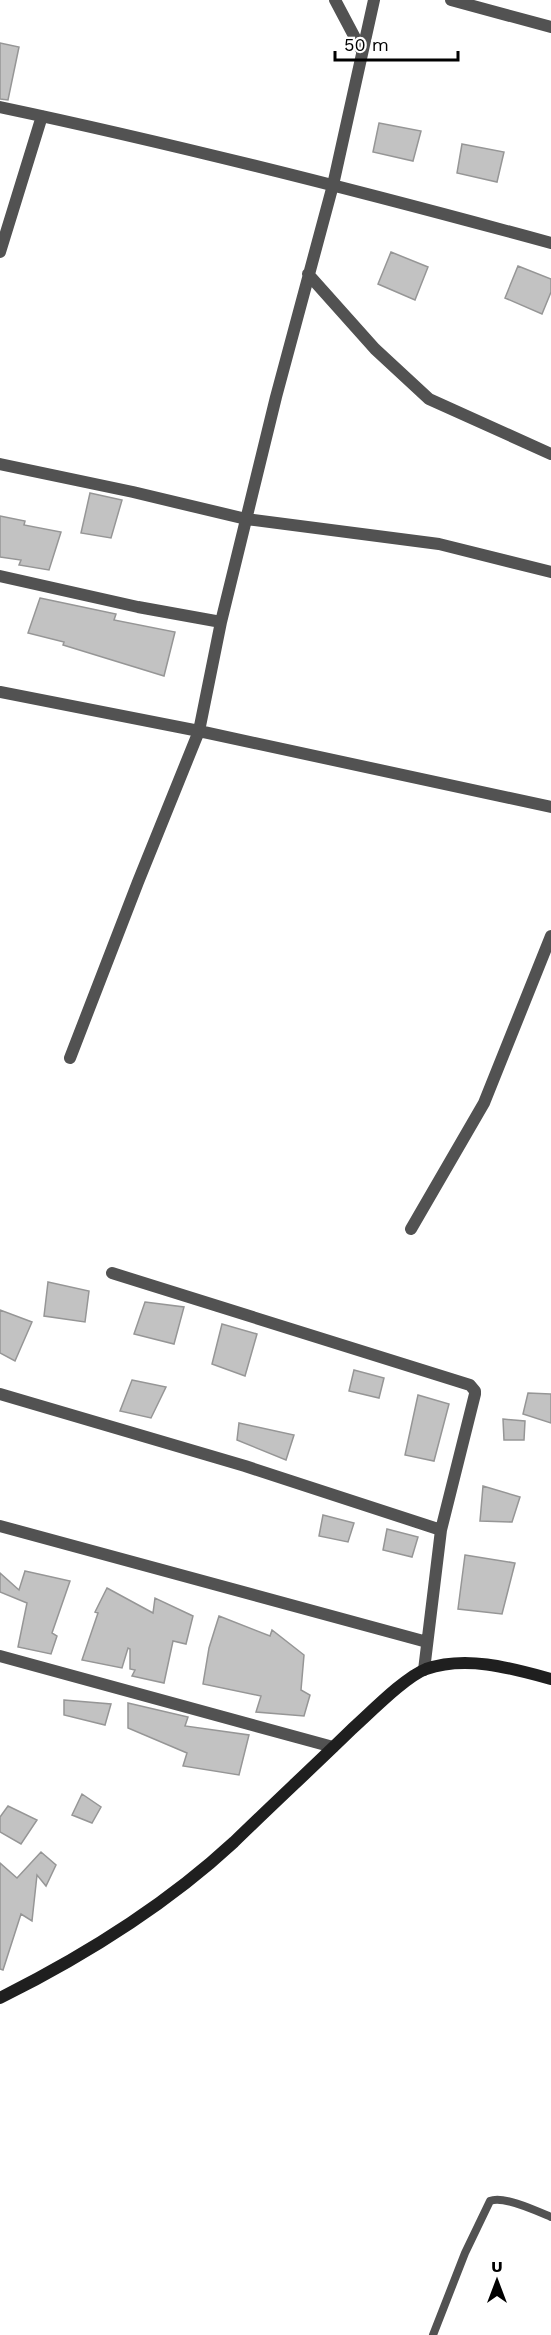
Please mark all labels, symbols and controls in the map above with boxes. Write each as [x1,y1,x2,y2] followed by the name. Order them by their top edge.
[335,24,458,62] scale bar
[344,34,389,55] text: 50 m
[467,2251,527,2311] north arrow
[491,2257,503,2276] text: U

